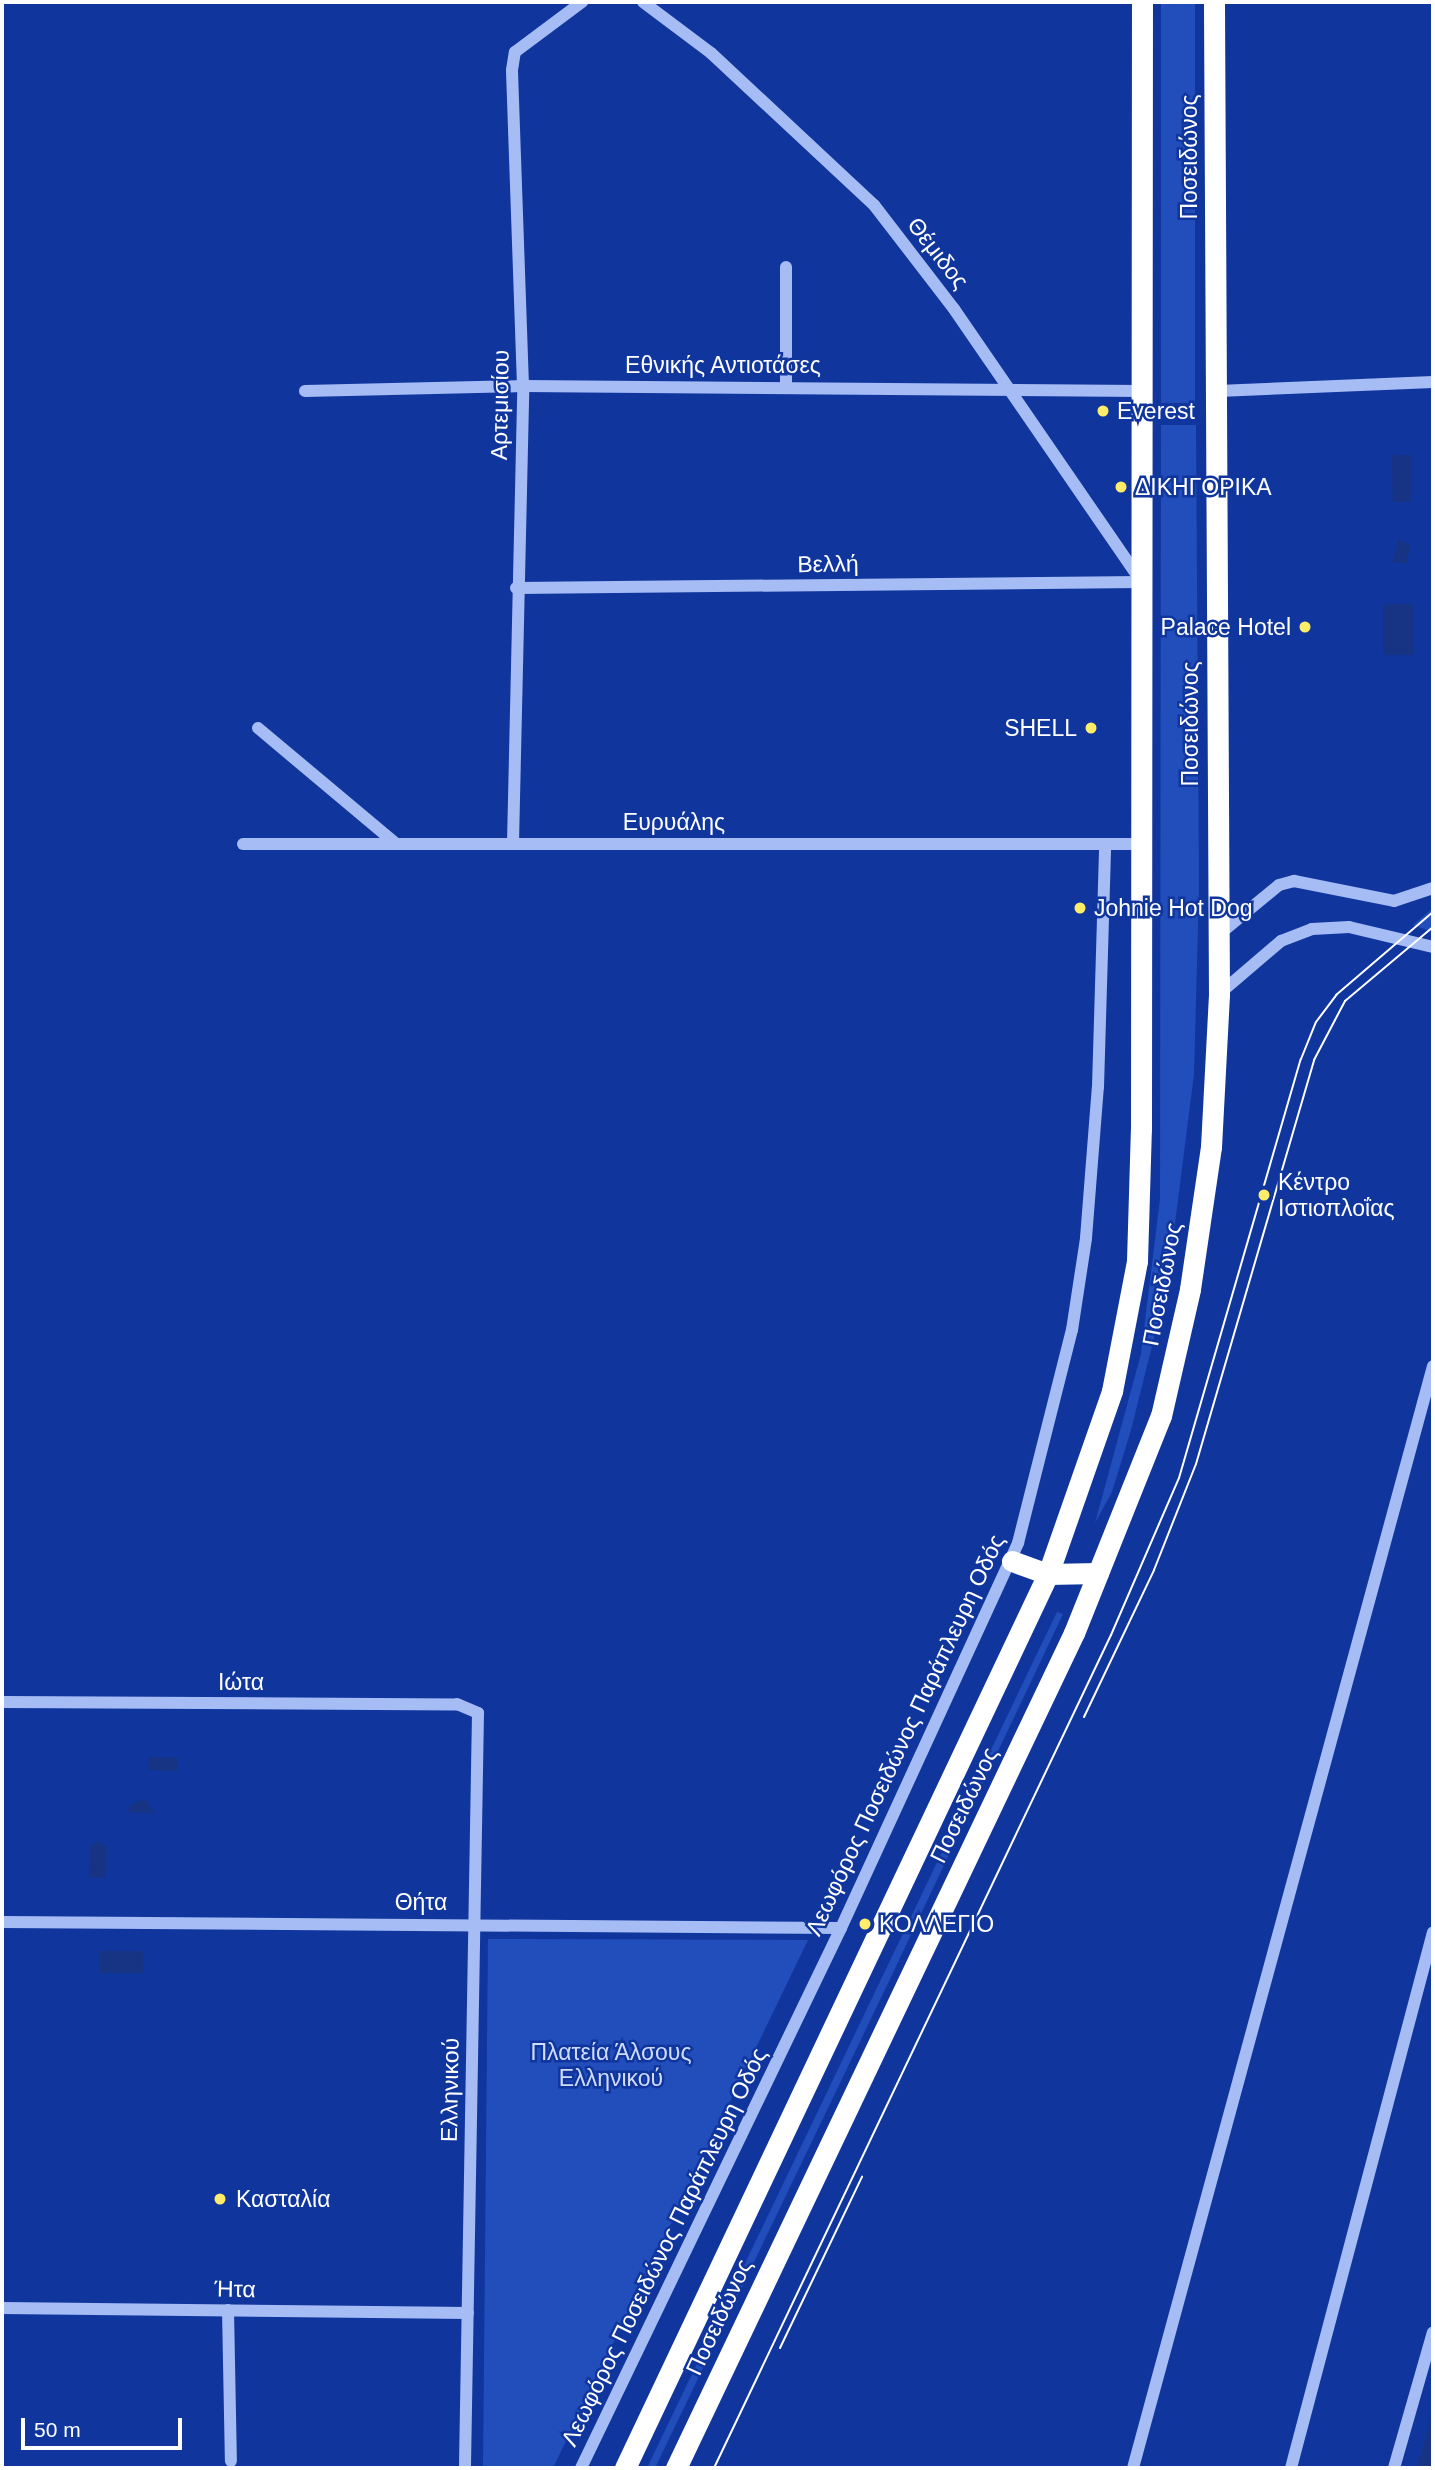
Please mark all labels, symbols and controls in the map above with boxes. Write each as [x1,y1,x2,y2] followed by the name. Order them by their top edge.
[1175,94,1203,220] street label: Ποσειδώνος
[902,212,974,294] street label: Θέμιδος
[485,350,515,460] street label: Αρτεμισίου
[624,351,822,379] street label: Εθνικής Αντιοτάσες
[1117,397,1195,425] place label: Everest
[1095,403,1111,419] marker: Everest
[1135,473,1272,501] place label: ΔΙΚΗΓΟΡΙΚΑ
[1113,479,1129,495] marker: ΔΙΚΗΓΟΡΙΚΑ
[797,550,859,578] street label: Βελλή
[1161,613,1291,641] place label: Palace Hotel
[1297,619,1313,635] marker: Palace Hotel
[1176,661,1204,787] street label: Ποσειδώνος
[1004,714,1077,742] place label: SHELL
[1083,720,1099,736] marker: SHELL
[623,808,725,836] street label: Ευρυάλης
[1094,894,1253,922] place label: Johnie Hot Dog
[1072,900,1088,916] marker: Johnie Hot Dog
[1278,1168,1395,1222] place label: Κέντρο Ιστιοπλοΐας
[1256,1187,1272,1203] marker: Κέντρο Ιστιοπλοΐας
[1137,1220,1187,1348] street label: Ποσειδώνος
[800,1530,1010,1940] street label: Λεωφόρος Ποσειδώνος Παράπλευρη Οδός
[218,1668,264,1696] street label: Ιώτα
[924,1743,1004,1867] street label: Ποσειδώνος
[395,1888,447,1916] street label: Θήτα
[879,1910,994,1938] place label: ΚΟΛΛΕΓΙΟ
[857,1916,873,1932] marker: ΚΟΛΛΕΓΙΟ
[435,2038,465,2142] street label: Ελληνικού
[530,2038,692,2092] park label: Πλατεία Άλσους Ελληνικού
[555,2043,773,2451] street label: Λεωφόρος Ποσειδώνος Παράπλευρη Οδός
[236,2185,331,2213] place label: Κασταλία
[210,2189,230,2209] marker: Κασταλία
[680,2254,758,2380] street label: Ποσειδώνος
[214,2275,256,2303] street label: Ήτα
[24,2404,186,2448] scale bar
[34,2418,81,2441] text: 50 m

